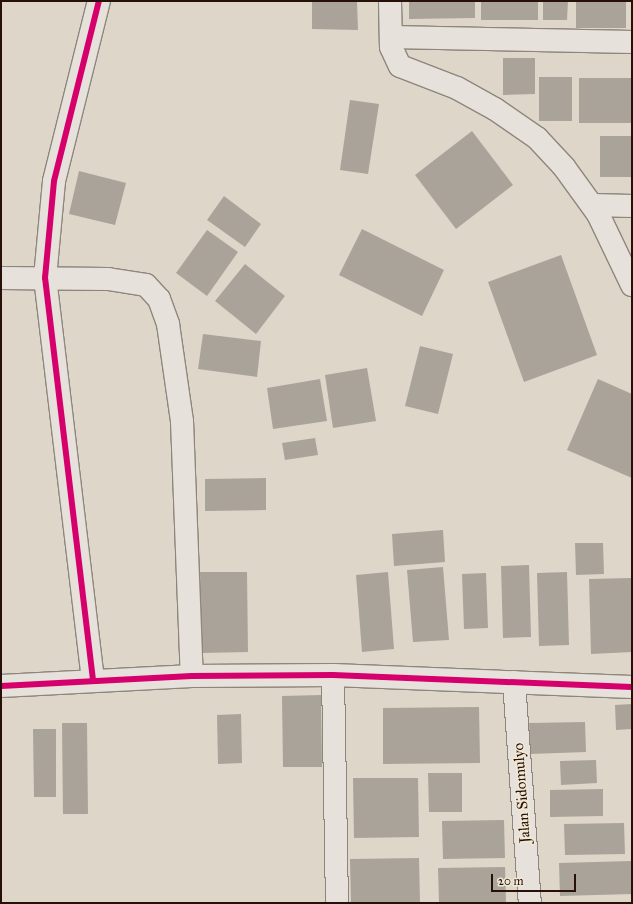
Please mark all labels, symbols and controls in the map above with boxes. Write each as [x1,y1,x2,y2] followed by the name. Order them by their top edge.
[510,742,534,844] street label: Jalan Sidomulyo
[493,866,578,892] scale bar
[498,874,524,888] text: 20 m

